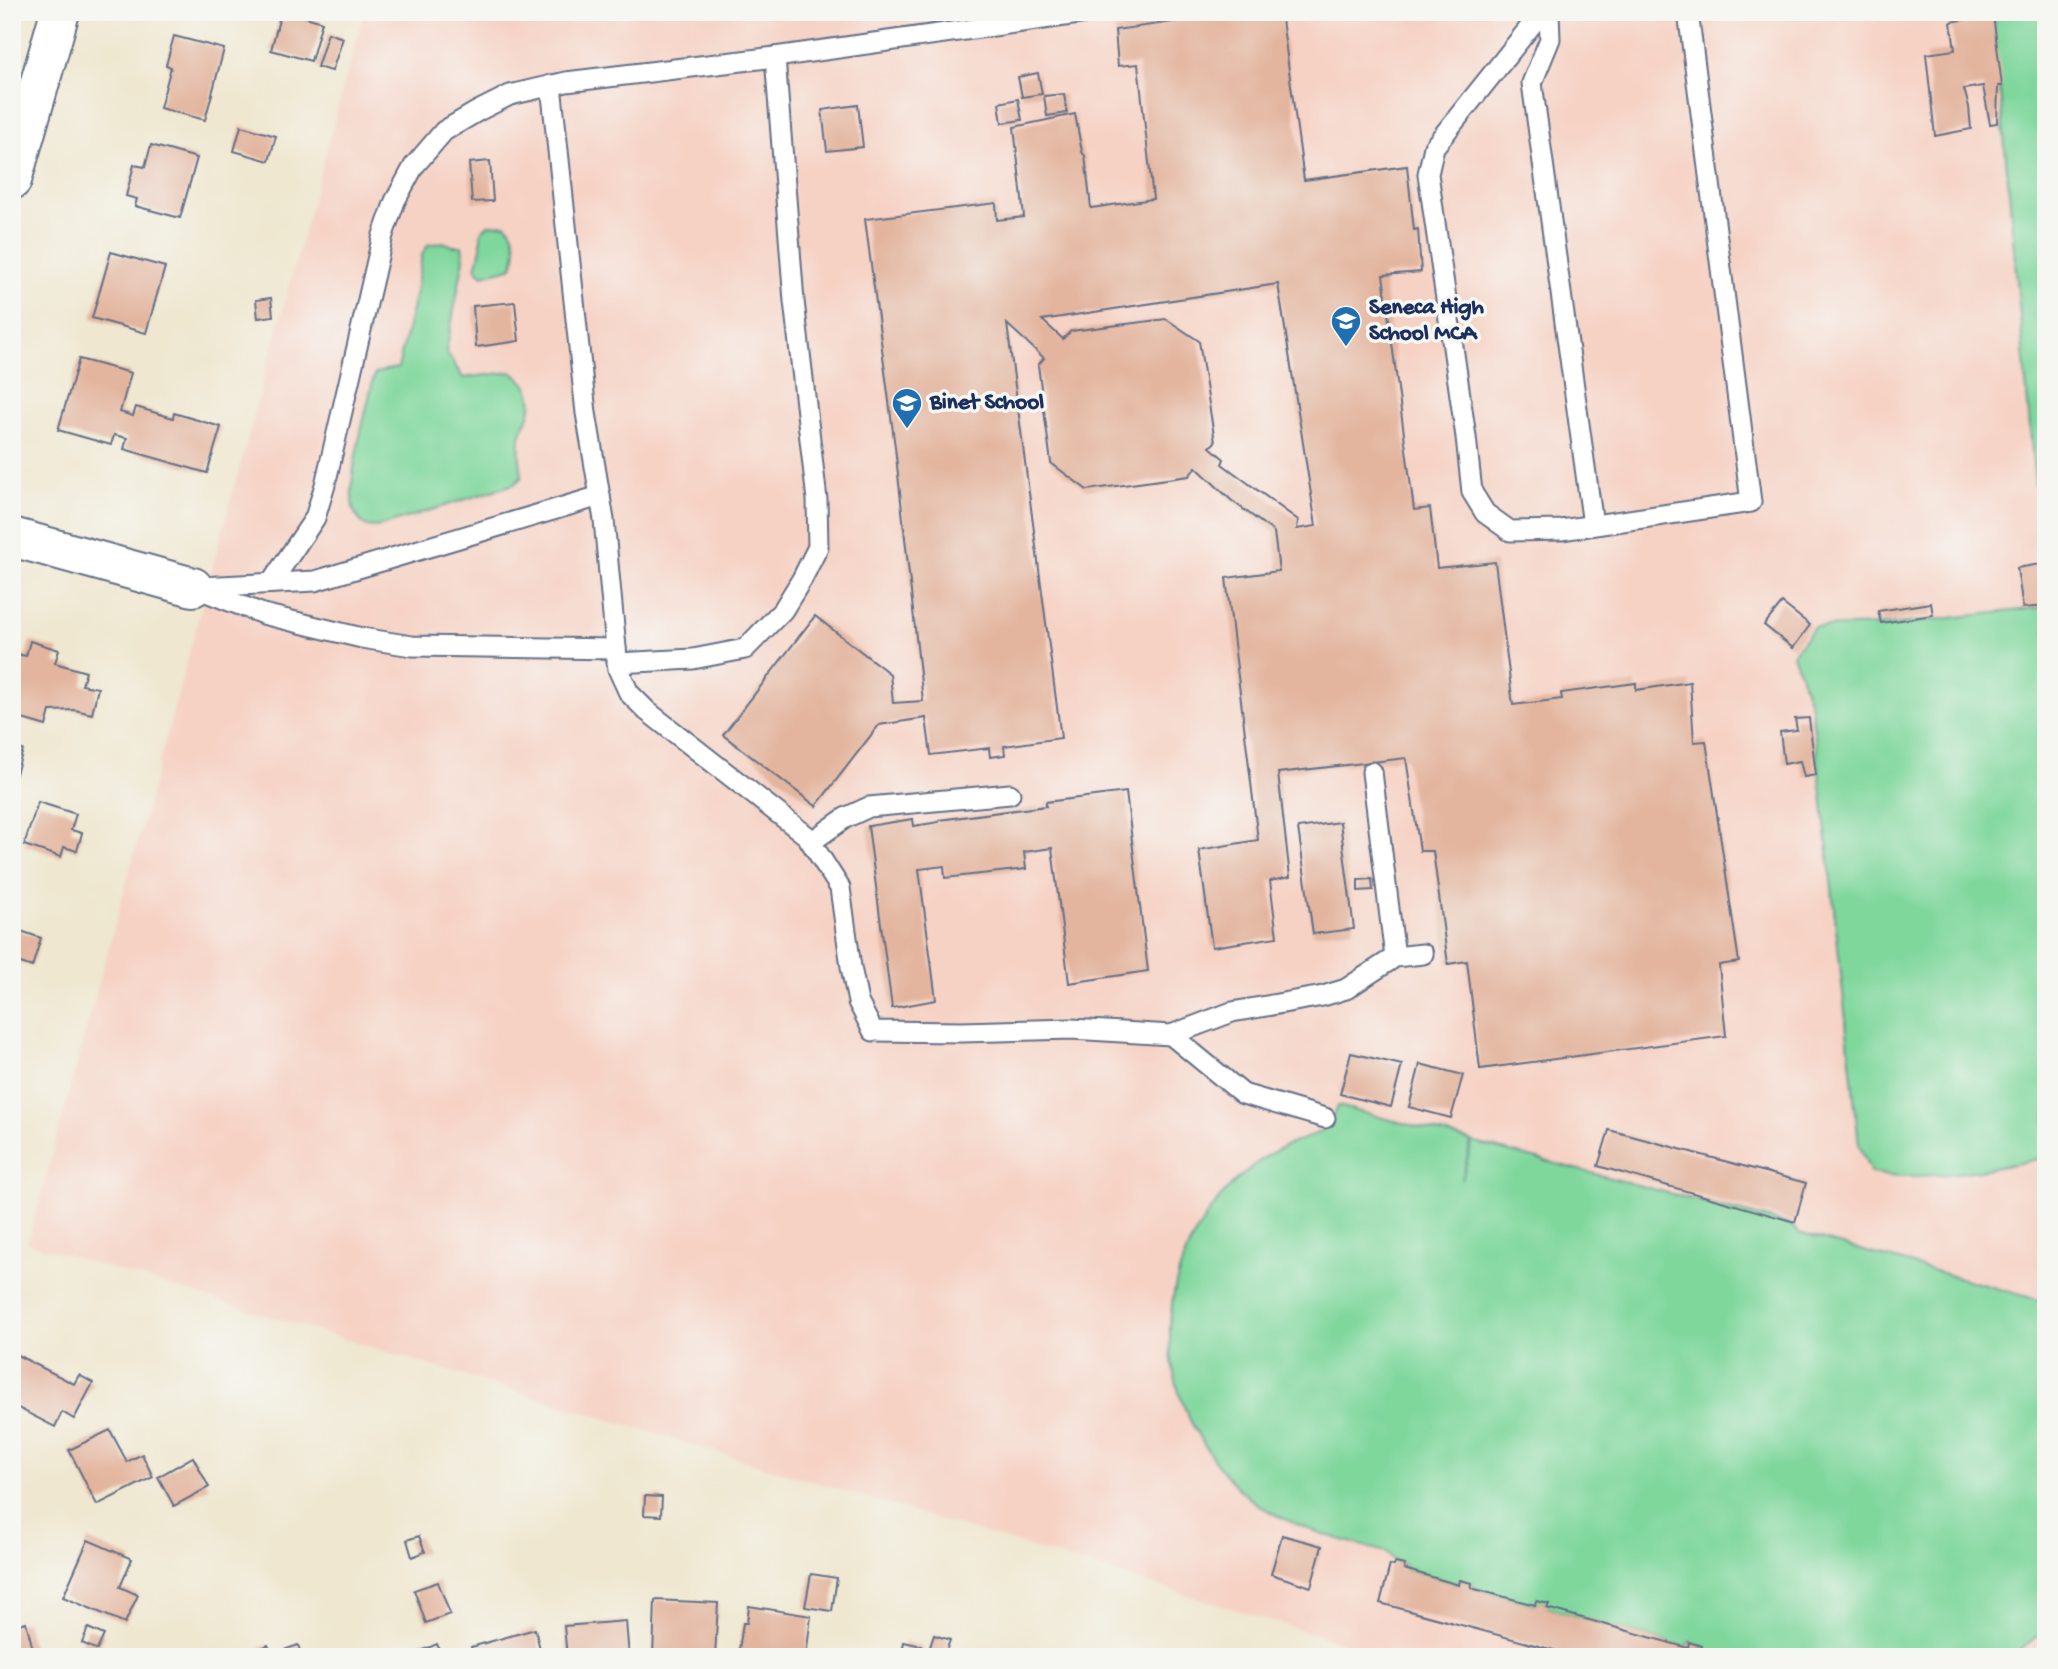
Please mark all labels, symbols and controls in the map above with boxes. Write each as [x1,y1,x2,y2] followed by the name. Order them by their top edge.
[1369,295,1485,348] place label: Seneca High School MCA
[1329,304,1363,348] school or university icon: Seneca High School MCA
[890,386,924,430] school or university icon: Binet School
[929,390,1044,417] place label: Binet School

